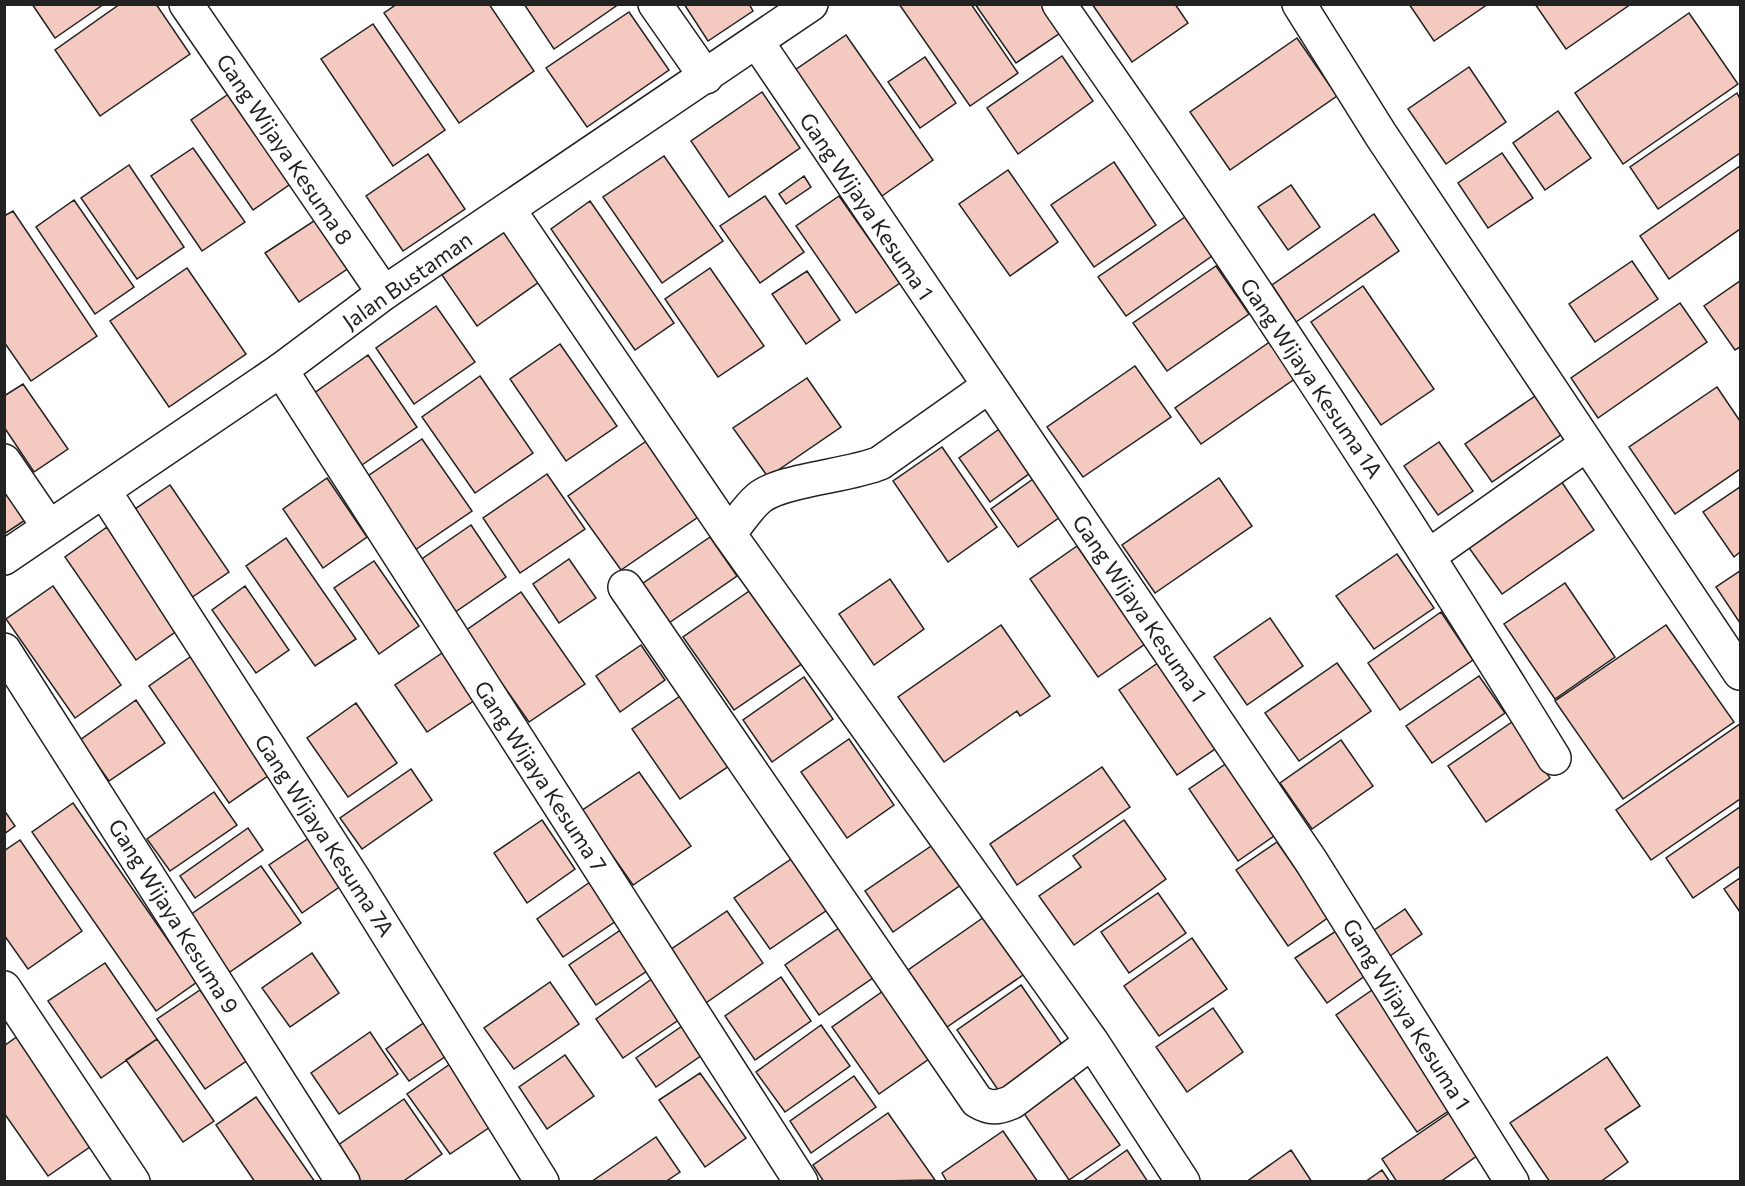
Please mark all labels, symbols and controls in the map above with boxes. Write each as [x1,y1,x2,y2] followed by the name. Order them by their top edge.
[211,48,359,250] street label: Gang Wijaya Kesuma 8
[794,107,940,305] street label: Gang Wijaya Kesuma 1
[337,225,477,335] street label: Jalan Bustaman
[1235,273,1389,483] street label: Gang Wijaya Kesuma 1A
[1067,509,1213,707] street label: Gang Wijaya Kesuma 1
[469,675,613,877] street label: Gang Wijaya Kesuma 7
[249,729,401,941] street label: Gang Wijaya Kesuma 7A
[103,814,245,1018] street label: Gang Wijaya Kesuma 9
[1337,913,1477,1115] street label: Gang Wijaya Kesuma 1

